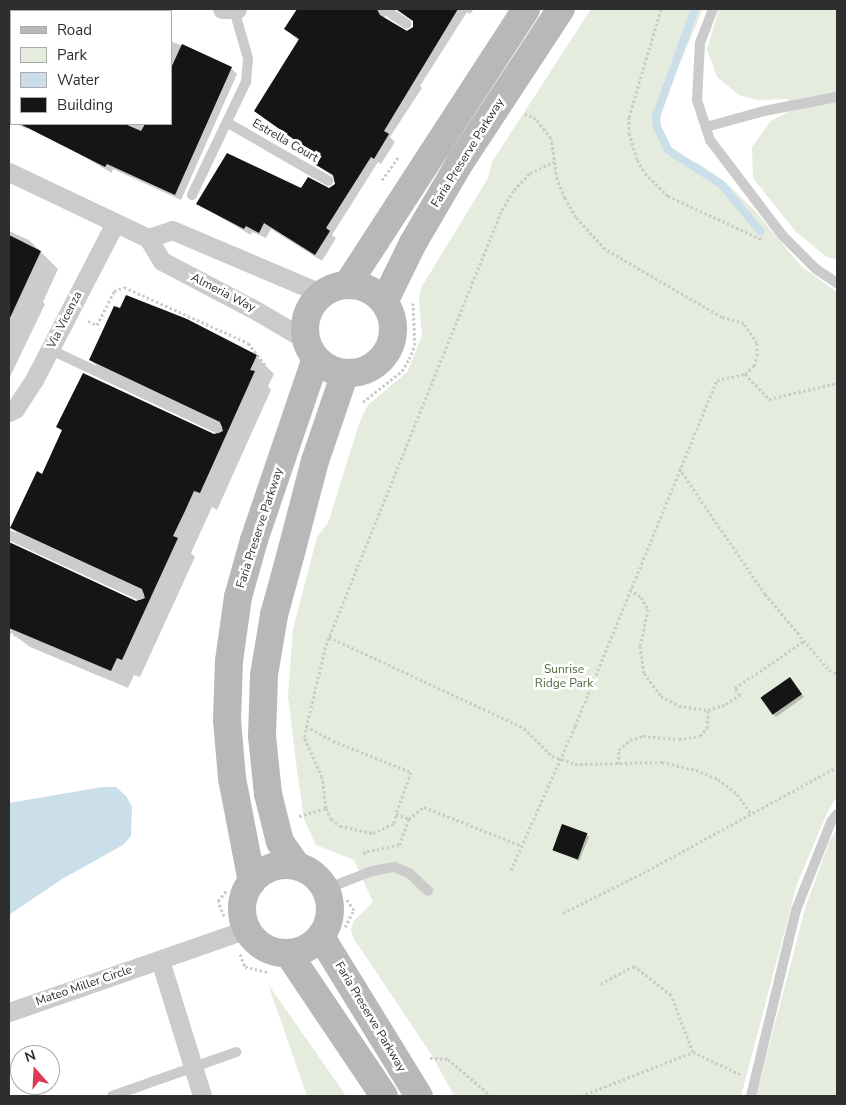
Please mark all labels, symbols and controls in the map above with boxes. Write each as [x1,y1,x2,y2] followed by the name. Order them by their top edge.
[10,10,172,125] legend
[57,20,92,40] text: Road
[57,45,87,65] text: Park
[57,70,99,90] text: Water
[57,95,113,115] text: Building
[429,96,507,210] street label: Faria Preserve Parkway
[249,116,321,166] street label: Estrella Court
[188,271,258,315] street label: Almeria Way
[45,289,85,351] street label: Via Vicenza
[234,466,286,590] street label: Faria Preserve Parkway
[535,663,593,691] park label: Sunrise Ridge Park
[331,959,409,1075] street label: Faria Preserve Parkway
[34,963,134,1009] street label: Mateo Miller Circle
[10,1045,60,1095] north arrow
[22,1046,38,1067] text: N

